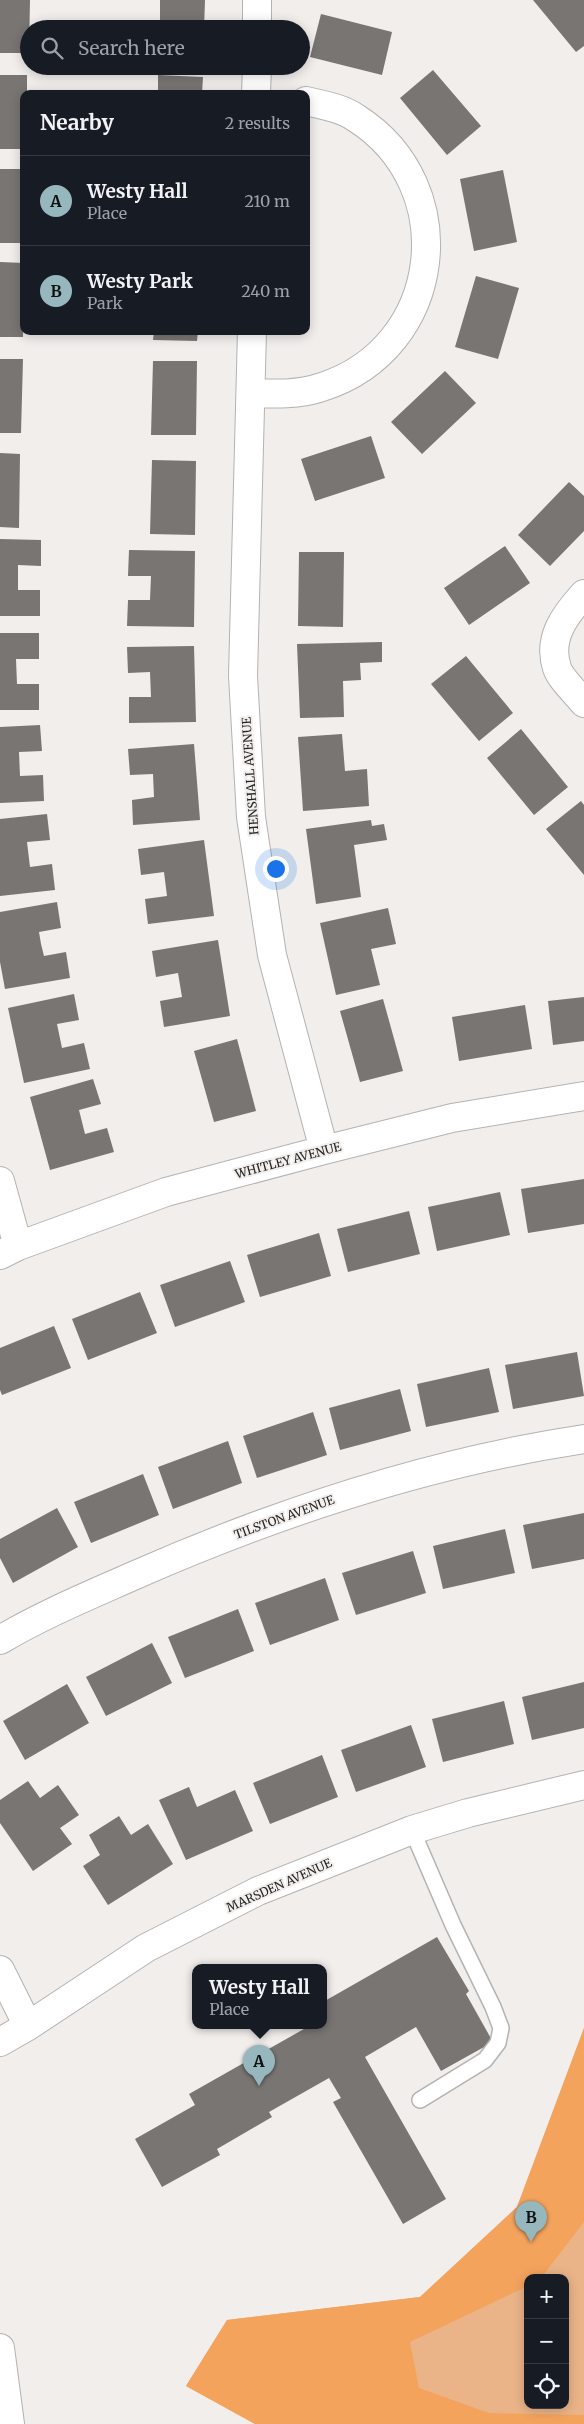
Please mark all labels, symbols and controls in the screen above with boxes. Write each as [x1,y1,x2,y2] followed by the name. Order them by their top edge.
[20,20,310,75] search box
[38,34,66,62] icon: search
[78,36,185,60] text: Search here
[40,109,114,136] text: Nearby
[225,113,290,133] text: 2 results
[87,179,188,203] text: Westy Hall
[50,191,62,211] text: A
[245,191,290,211] text: 210 m
[87,203,127,223] text: Place
[87,269,193,293] text: Westy Park
[50,281,62,301] text: B
[241,281,290,301] text: 240 m
[87,293,123,313] text: Park
[238,716,262,836] street label: HENSHALL AVENUE
[263,856,289,882] your location
[232,1139,343,1182] street label: WHITLEY AVENUE
[232,1492,336,1542] street label: TILSTON AVENUE
[224,1855,334,1915] street label: MARSDEN AVENUE
[192,1964,327,2029] popup
[209,1975,310,1999] text: Westy Hall
[209,1999,249,2019] text: Place
[243,2045,275,2086] pin: A
[515,2201,547,2242] pin: B
[524,2274,569,2409] map controls
[524,2274,569,2319] button: +
[524,2319,569,2364] button: −
[524,2364,569,2409] button: locate

